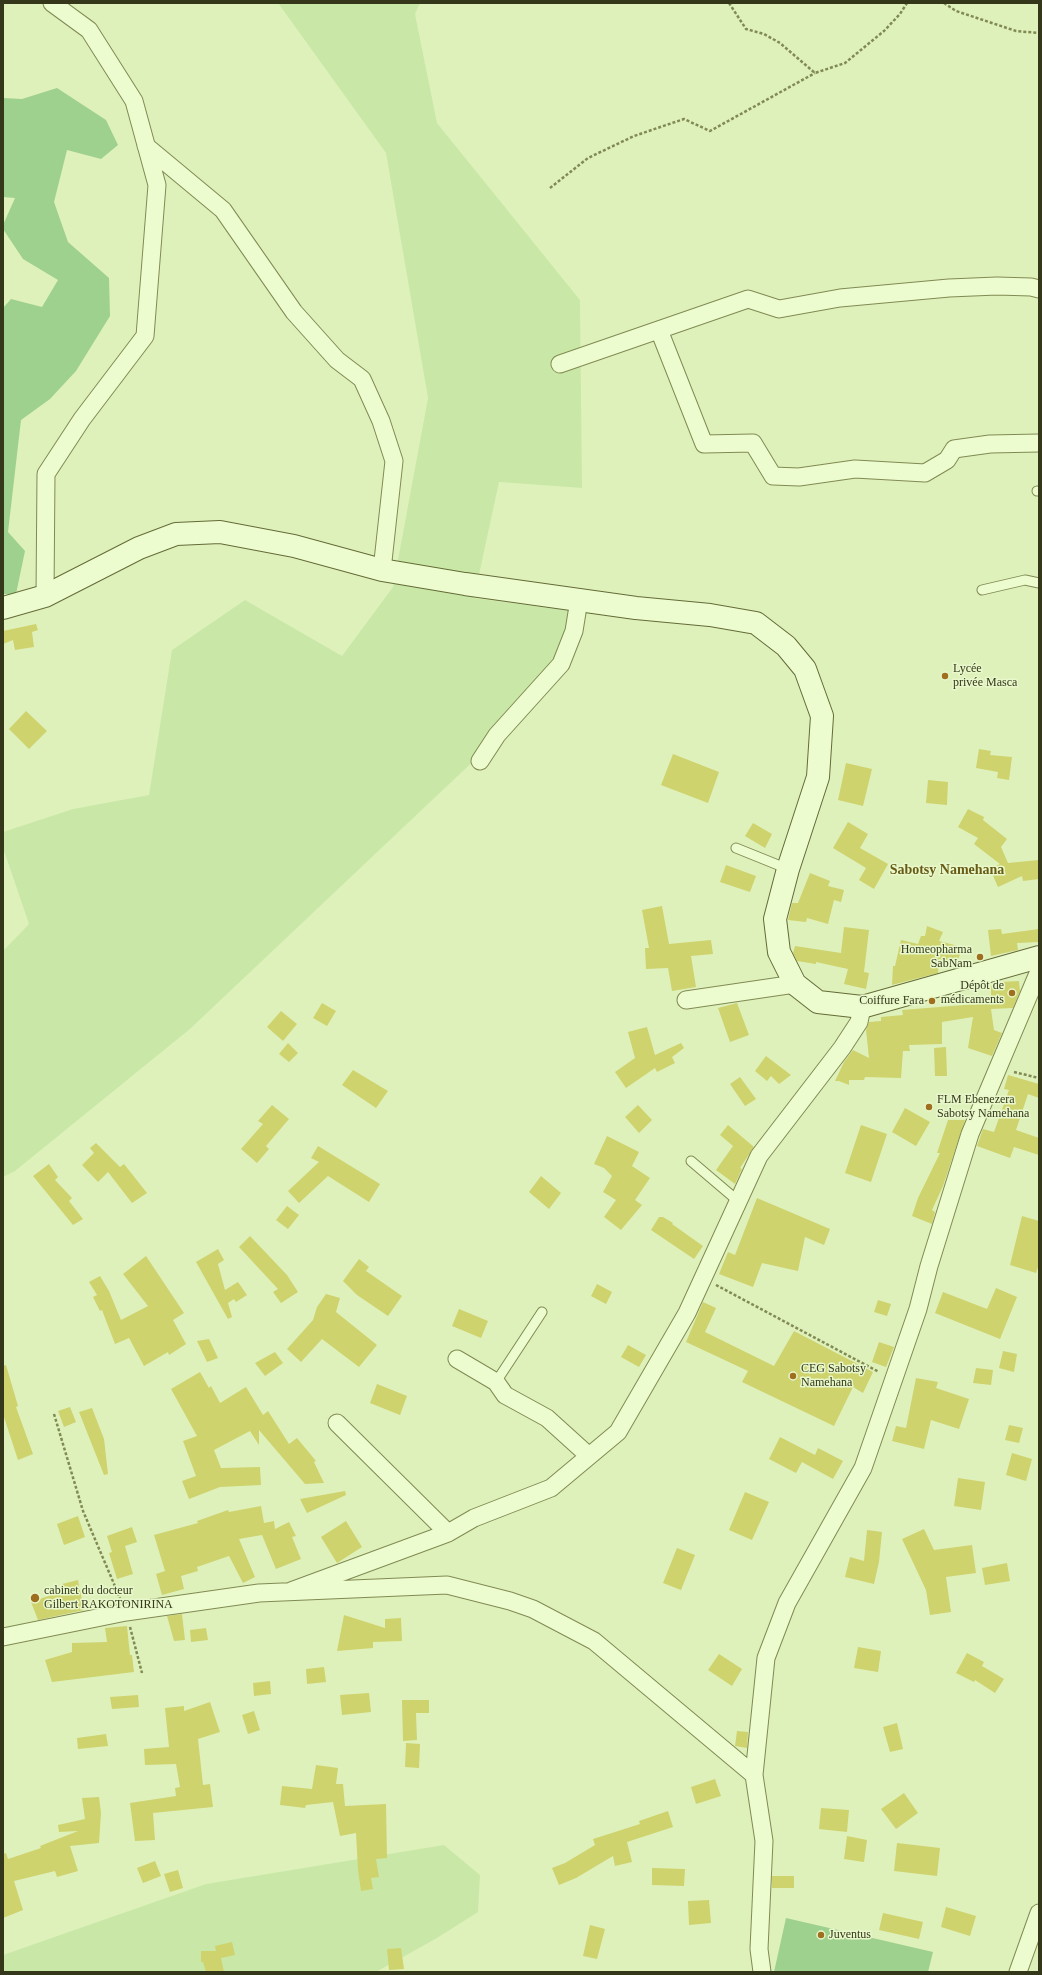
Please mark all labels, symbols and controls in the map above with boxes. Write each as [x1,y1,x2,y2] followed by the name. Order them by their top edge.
[953,662,1017,690] place label: Lycée privée Masca
[940,671,950,681] marker: Lycée privée Masca
[890,862,1004,878] district label: Sabotsy Namehana
[901,943,972,971] place label: Homeopharma SabNam
[975,952,985,962] marker: Homeopharma SabNam
[941,979,1004,1007] place label: Dépôt de médicaments
[1007,988,1017,998] marker: Dépôt de médicaments
[859,994,924,1008] place label: Coiffure Fara
[927,996,937,1006] marker: Coiffure Fara
[937,1093,1029,1121] place label: FLM Ebenezera Sabotsy Namehana
[924,1102,934,1112] marker: FLM Ebenezera Sabotsy Namehana
[801,1362,866,1390] place label: CEG Sabotsy Namehana
[788,1371,798,1381] marker: CEG Sabotsy Namehana
[44,1584,173,1612] place label: cabinet du docteur Gilbert RAKOTONIRINA
[29,1592,41,1604] marker: cabinet du docteur Gilbert RAKOTONIRINA
[829,1928,871,1942] place label: Juventus
[816,1930,826,1940] marker: Juventus

